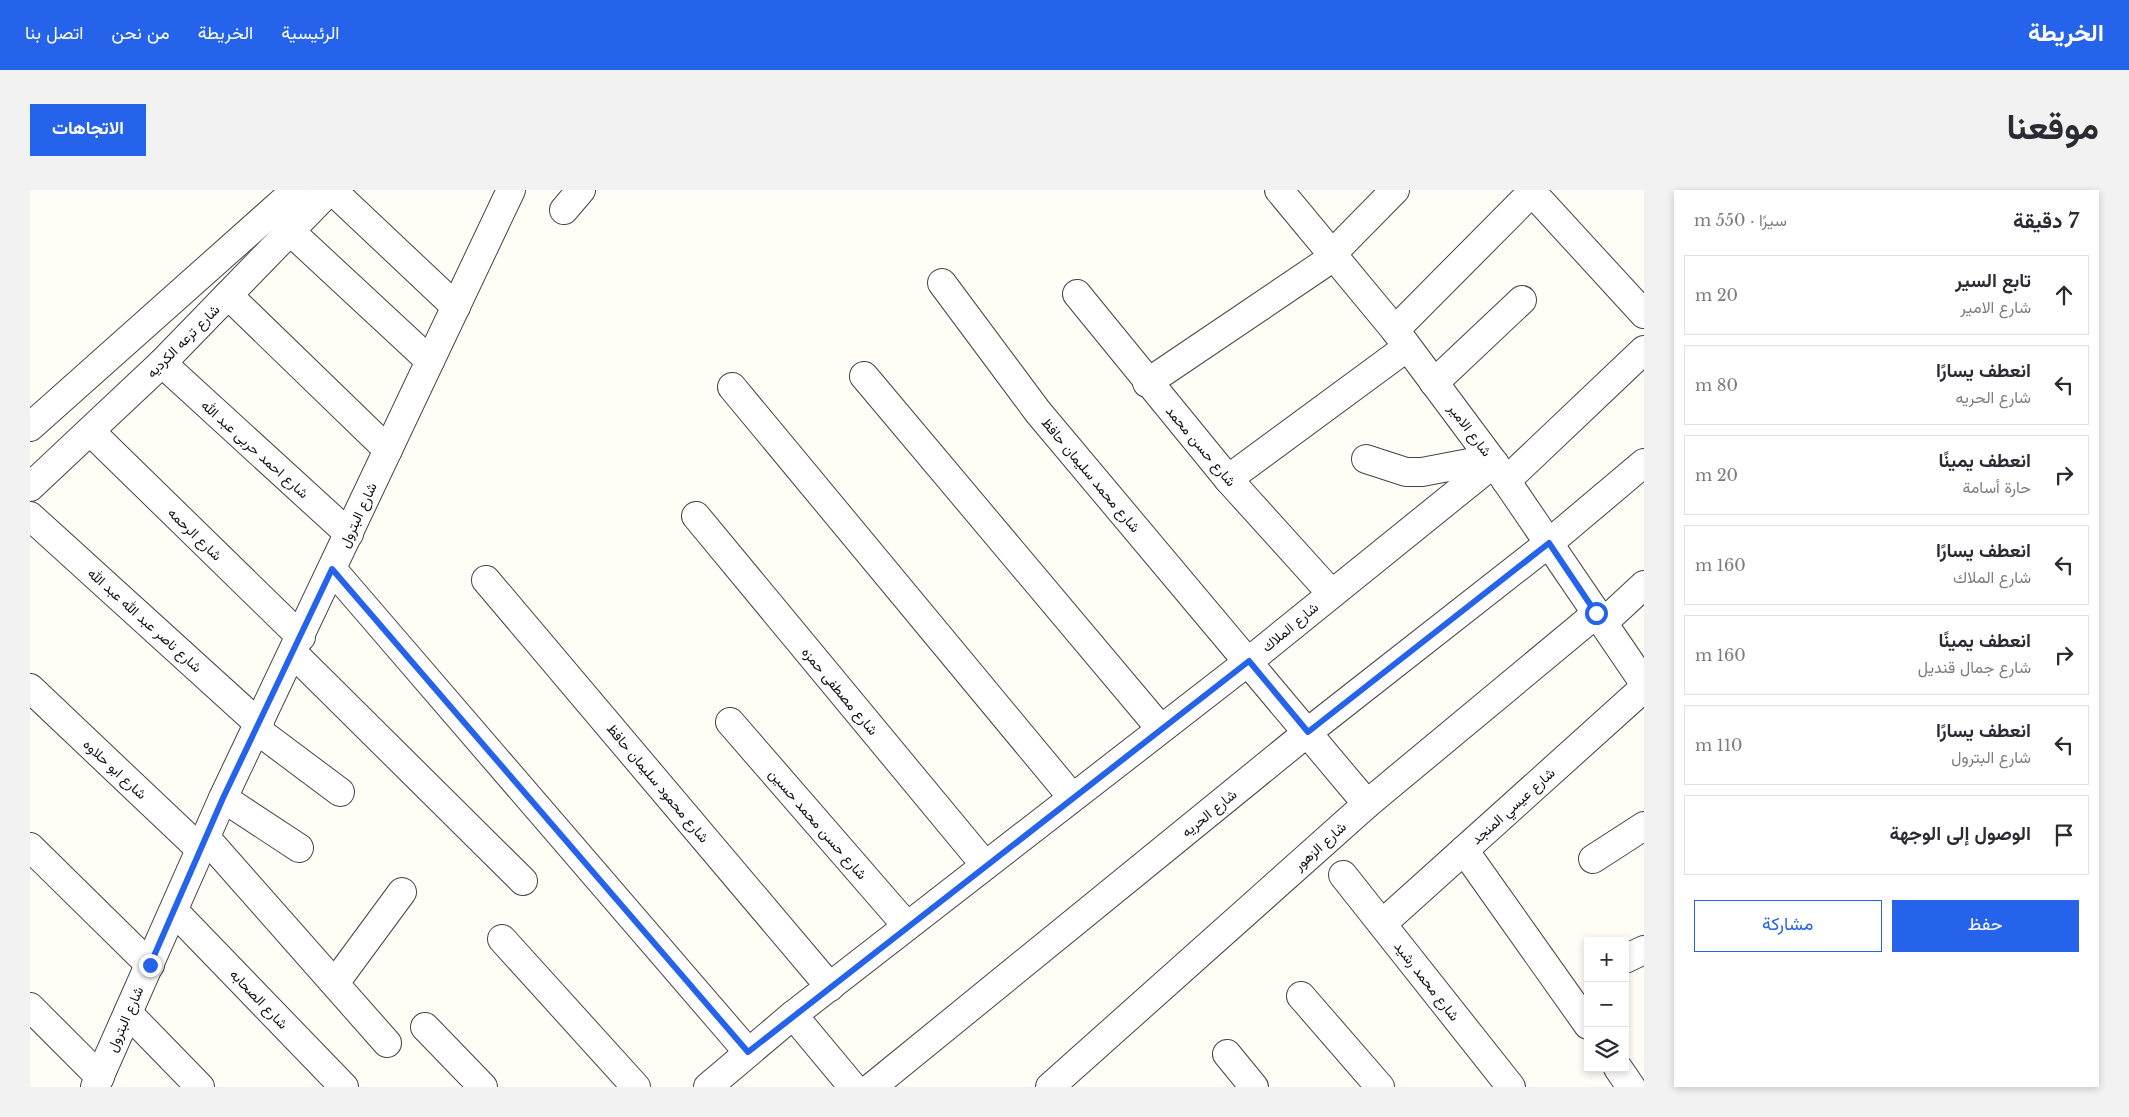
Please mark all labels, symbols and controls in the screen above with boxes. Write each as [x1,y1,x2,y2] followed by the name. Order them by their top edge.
[2028,18,2104,47] text: الخريطة
[25,22,83,44] text: اتصل بنا
[111,22,170,44] text: من نحن
[198,22,253,44] text: الخريطة
[281,22,340,44] text: الرئيسية
[30,104,146,156] button: الاتجاهات
[2006,105,2099,148] text: موقعنا
[2013,208,2079,234] text: 7 دقيقة
[1694,210,1787,230] text: سيرًا · 550 m
[1955,269,2031,292] text: تابع السير
[2050,281,2078,309] icon: ahead
[1695,285,1738,305] text: 20 m
[1960,297,2031,317] text: شارع الامير
[143,301,225,383] street label: شارع ترعه الكرديه
[1936,359,2031,382] text: انعطف يسارًا
[2050,371,2078,399] icon: left
[1695,375,1738,395] text: 80 m
[1956,387,2031,407] text: شارع الحريه
[196,396,312,504] street label: شارع احمد حربى عبد الله
[1442,399,1496,461] street label: شارع الامير
[1160,402,1240,491] street label: شارع حسن محمد
[1036,414,1144,537] street label: شارع محمد سليمان حافظ
[1938,449,2031,472] text: انعطف يمينًا
[2050,461,2078,489] icon: right
[1695,465,1738,485] text: 20 m
[1962,477,2031,497] text: حارة أسامة
[335,480,383,551] street label: شارع البترول
[163,504,226,566] street label: شارع الرحمه
[1936,539,2031,562] text: انعطف يسارًا
[2050,551,2078,579] icon: left
[1695,555,1746,575] text: 160 m
[83,564,206,678] street label: شارع ناصر عبد الله عبد الله
[1953,567,2031,587] text: شارع الملاك
[1258,598,1323,657] street label: شارع الملاك
[1585,602,1608,625] route start
[1938,629,2031,652] text: انعطف يمينًا
[2050,641,2078,669] icon: right
[796,643,882,740] street label: شارع مصطفى حمزه
[1695,645,1746,665] text: 160 m
[1918,657,2031,677] text: شارع جمال قنديل
[1936,719,2031,742] text: انعطف يسارًا
[601,720,713,848] street label: شارع محمود سليمان حافظ
[2050,731,2078,759] icon: left
[78,735,151,804] street label: شارع ابو حلاوه
[1695,735,1742,755] text: 110 m
[1951,747,2031,767] text: شارع البترول
[1467,764,1561,851] street label: شارع عيسي المنجد
[763,765,871,884] street label: شارع حسن محمد حسين
[1178,785,1242,842] street label: شارع الحريه
[1289,818,1351,876] street label: شارع الزهور
[2050,821,2078,849] icon: arrive
[1890,822,2031,845] text: الوصول إلى الوجهة
[1694,900,1882,952] button: مشاركة
[1892,900,2079,952] button: حفظ
[1584,937,1629,1072] map controls
[1584,937,1629,982] button: +
[1389,938,1464,1026] street label: شارع محمد رشيد
[139,954,162,977] route end
[225,965,292,1034] street label: شارع الصحابه
[1584,982,1629,1027] button: −
[103,983,149,1055] street label: شارع البترول
[1584,1027,1629,1072] button: layers

